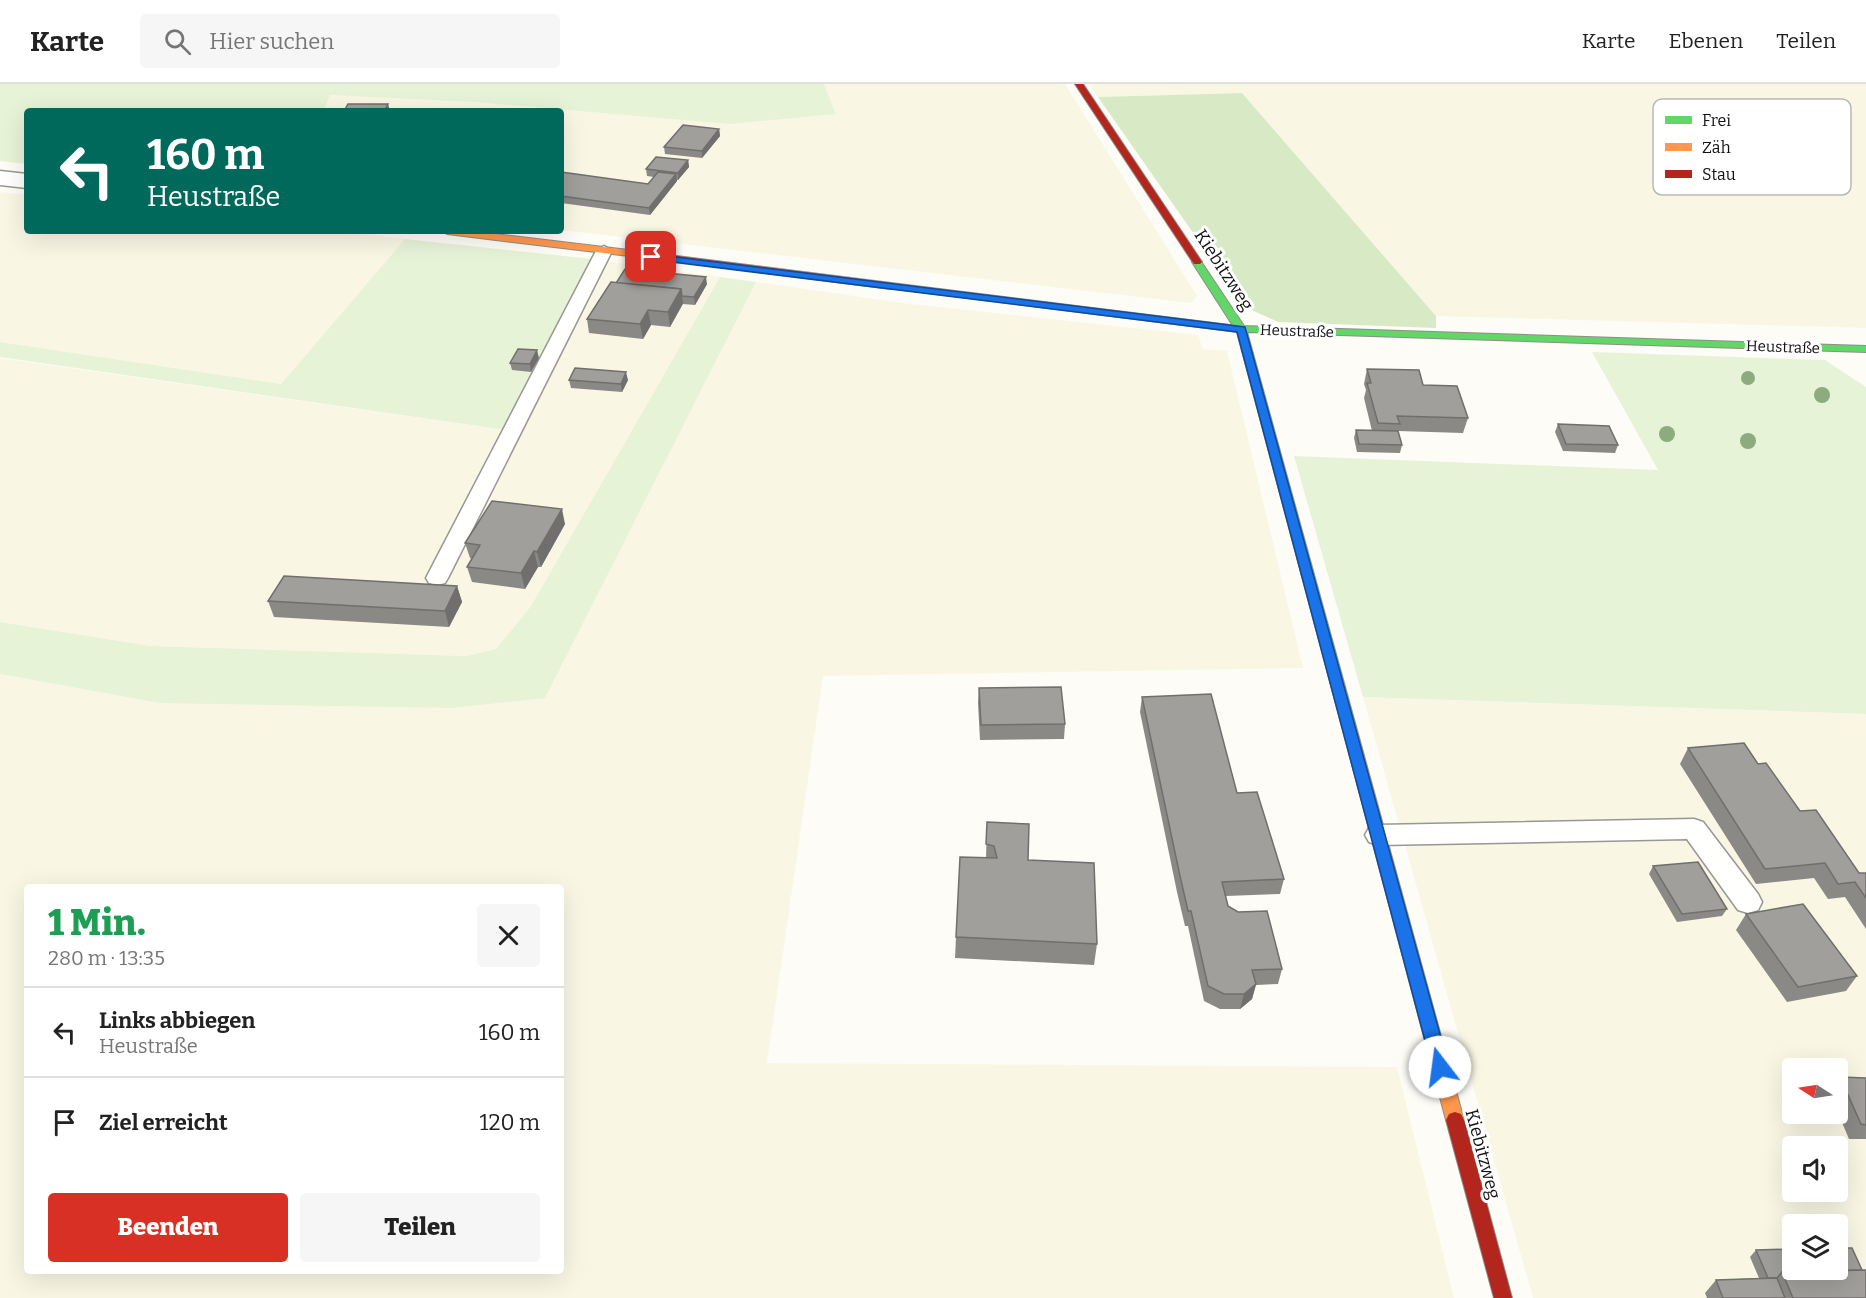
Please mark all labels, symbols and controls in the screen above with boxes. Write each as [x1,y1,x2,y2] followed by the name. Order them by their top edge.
[140,14,560,68] search box
[30,25,104,58] text: Karte
[161,25,194,58] icon: search
[209,28,334,55] text: Hier suchen
[1582,28,1635,54] text: Karte
[1668,28,1743,54] text: Ebenen
[1776,28,1836,54] text: Teilen
[1653,99,1851,195] legend
[1702,111,1731,130] text: Frei
[147,130,264,180] text: 160 m
[48,132,126,210] icon: left
[1702,138,1731,157] text: Zäh
[1702,165,1736,184] text: Stau
[147,181,280,213] text: Heustraße
[1190,225,1258,315] street label: Kiebitzweg
[625,231,676,282] pin
[634,240,667,273] icon: arrive
[1260,321,1334,341] street label: Heustraße
[1746,337,1820,357] street label: Heustraße
[48,901,146,945] text: 1 Min.
[477,904,540,967] button: close
[48,946,165,970] text: 280 m · 13:35
[99,1007,256,1034] text: Links abbiegen
[48,1016,81,1049] icon: left
[479,1019,540,1046] text: 160 m
[99,1034,198,1058] text: Heustraße
[1408,1035,1472,1099] position arrow
[1782,1058,1848,1124] north arrow
[1782,1058,1848,1280] map controls
[48,1106,81,1139] icon: arrive
[1460,1107,1506,1201] street label: Kiebitzweg
[99,1109,228,1136] text: Ziel erreicht
[480,1109,540,1136] text: 120 m
[1782,1136,1848,1202] button: sound
[48,1193,288,1262] button: Beenden
[300,1193,540,1262] button: Teilen
[1782,1214,1848,1280] button: layers

